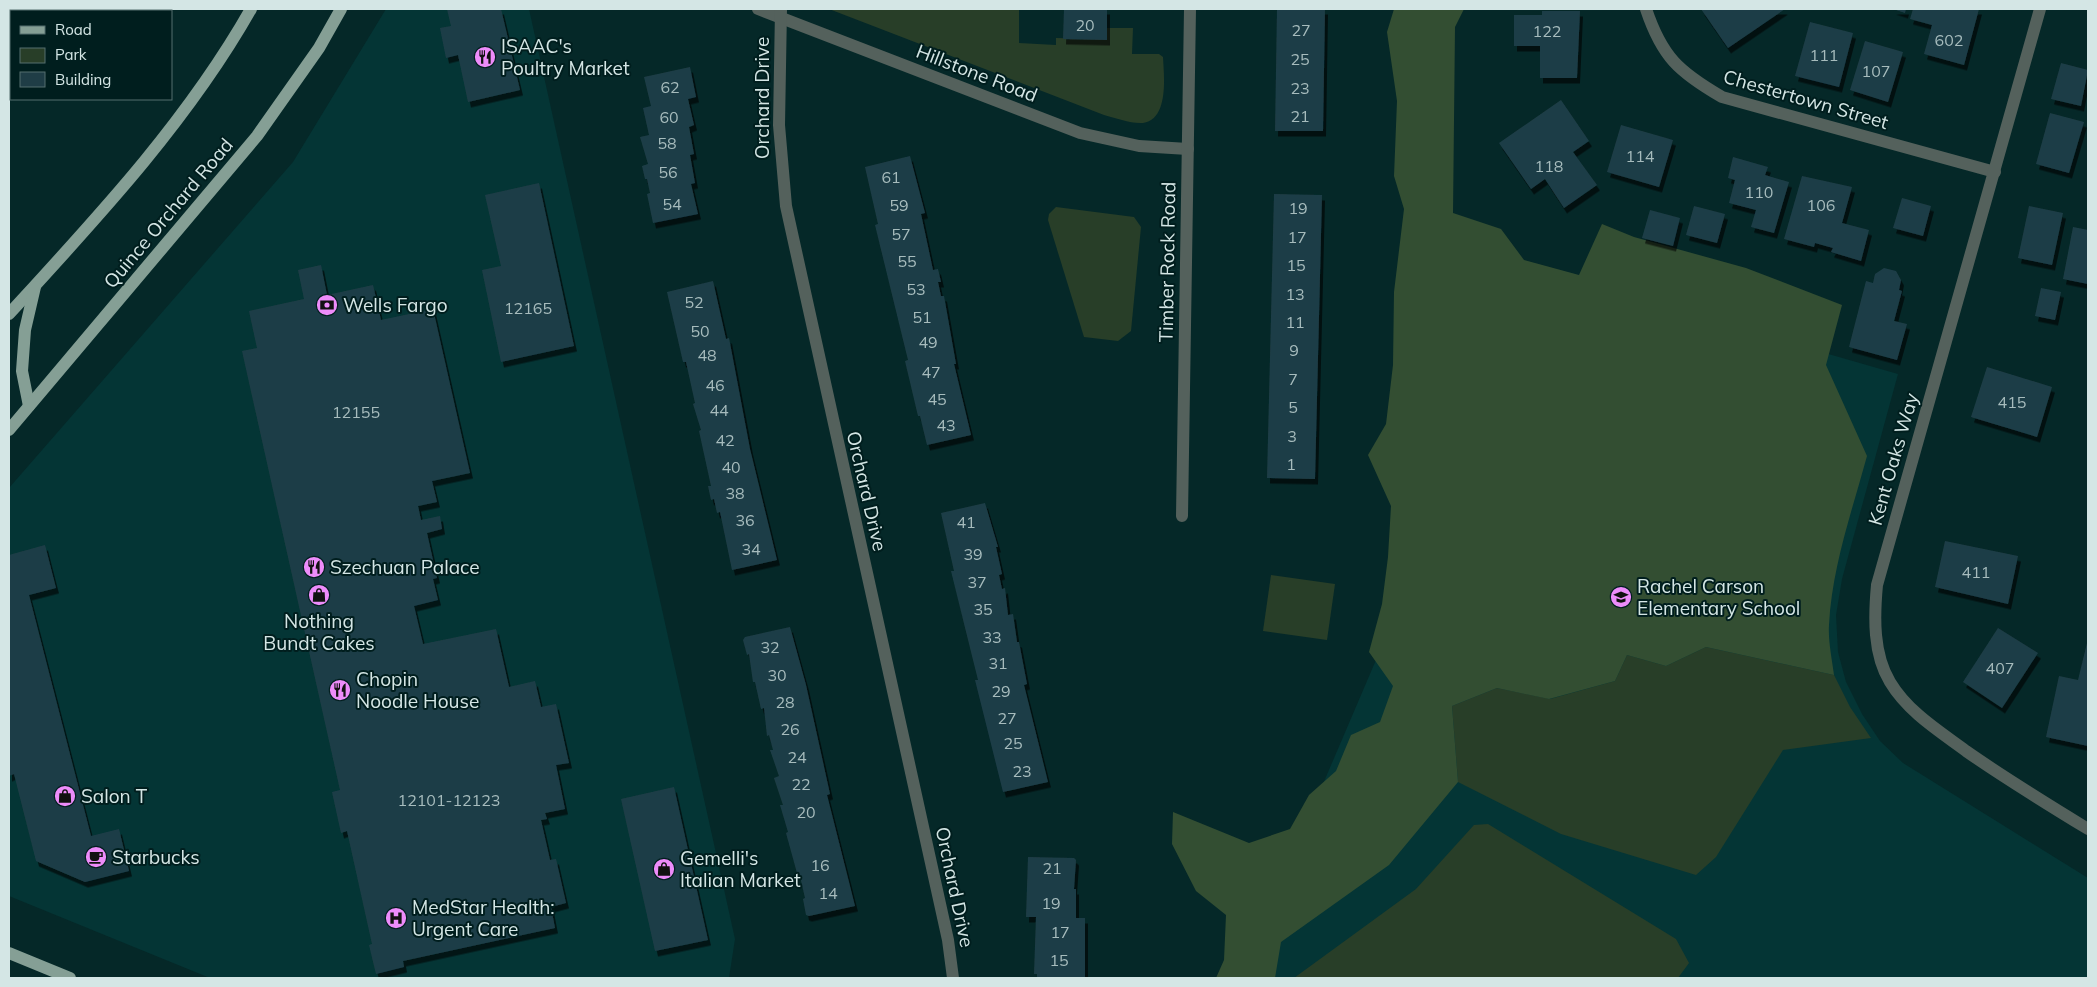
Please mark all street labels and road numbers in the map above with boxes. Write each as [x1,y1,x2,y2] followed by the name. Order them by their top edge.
[750,37,774,159] street label: Orchard Drive
[913,39,1041,107] street label: Hillstone Road
[1721,64,1892,134] street label: Chestertown Street
[98,133,238,293] street label: Quince Orchard Road
[1154,181,1180,343] street label: Timber Rock Road
[1863,390,1923,528] street label: Kent Oaks Way
[842,429,892,553] street label: Orchard Drive
[931,825,979,949] street label: Orchard Drive

